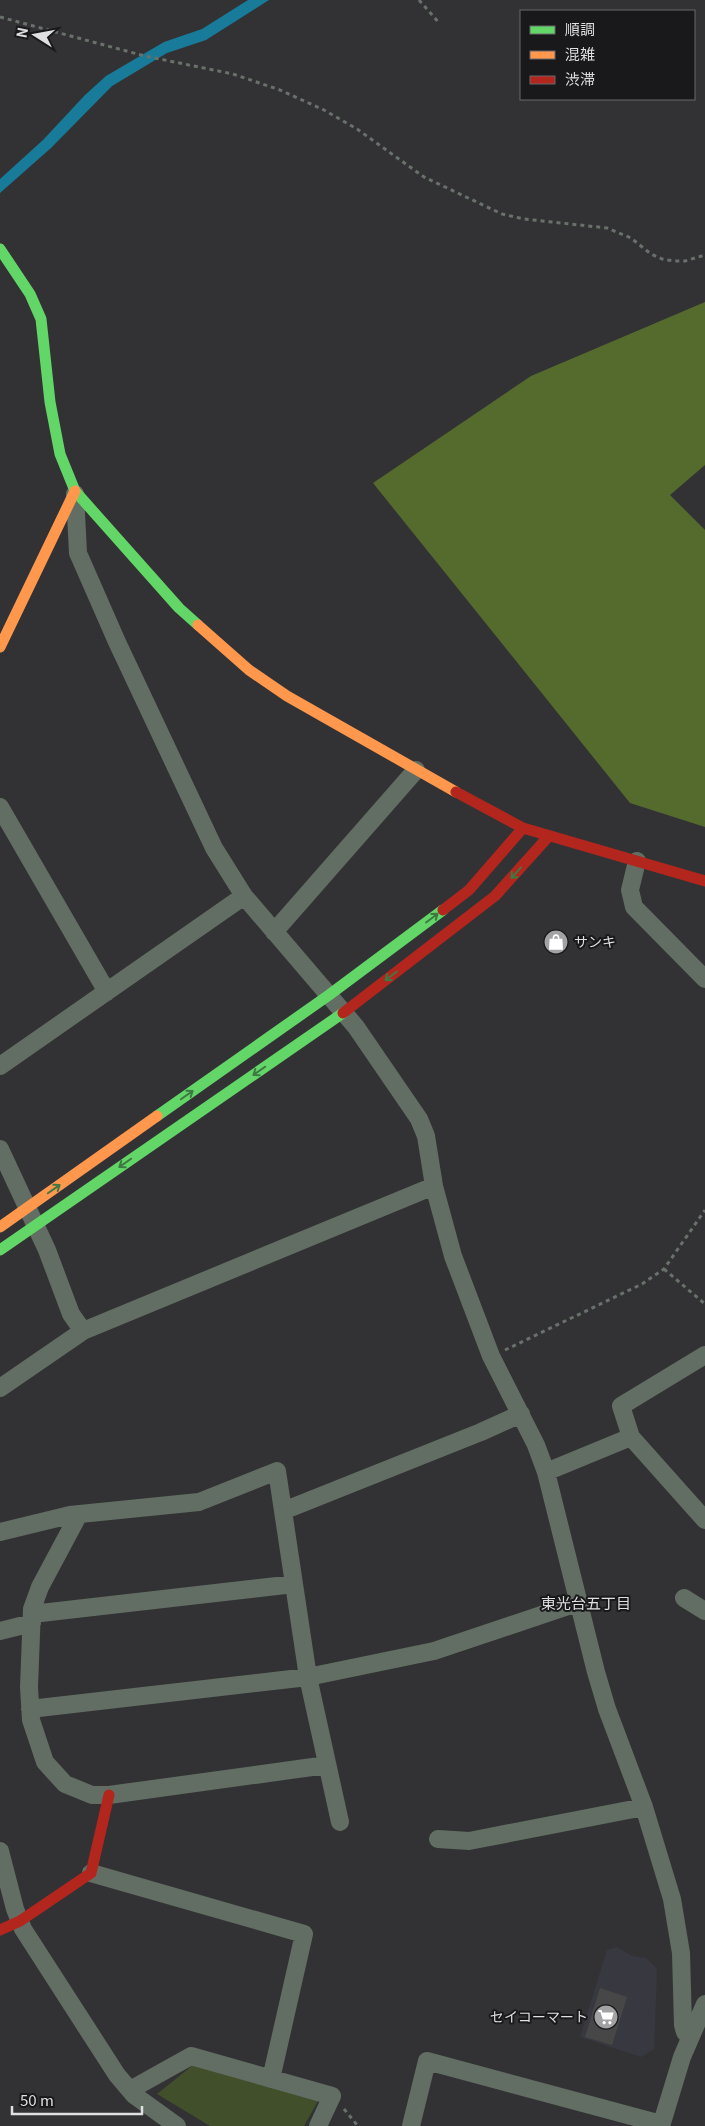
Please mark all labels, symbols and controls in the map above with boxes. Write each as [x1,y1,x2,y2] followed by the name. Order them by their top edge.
[10,10,60,60] north arrow
[520,10,695,100] legend
[565,18,595,39] text: 順調
[10,25,32,39] text: N
[565,43,595,64] text: 混雑
[565,68,595,89] text: 渋滞
[511,866,522,879] one-way arrow
[425,912,438,923] one-way arrow
[543,929,569,955] shop icon: サンキ
[574,931,616,951] place label: サンキ
[384,971,398,981] one-way arrow
[252,1066,266,1076] one-way arrow
[180,1090,194,1100] one-way arrow
[119,1158,133,1168] one-way arrow
[47,1184,61,1194] one-way arrow
[541,1592,631,1613] district label: 東光台五丁目
[593,2004,619,2030] supermarket icon: セイコーマート
[490,2006,588,2026] place label: セイコーマート
[12,2084,142,2116] scale bar
[20,2089,54,2110] text: 50 m

